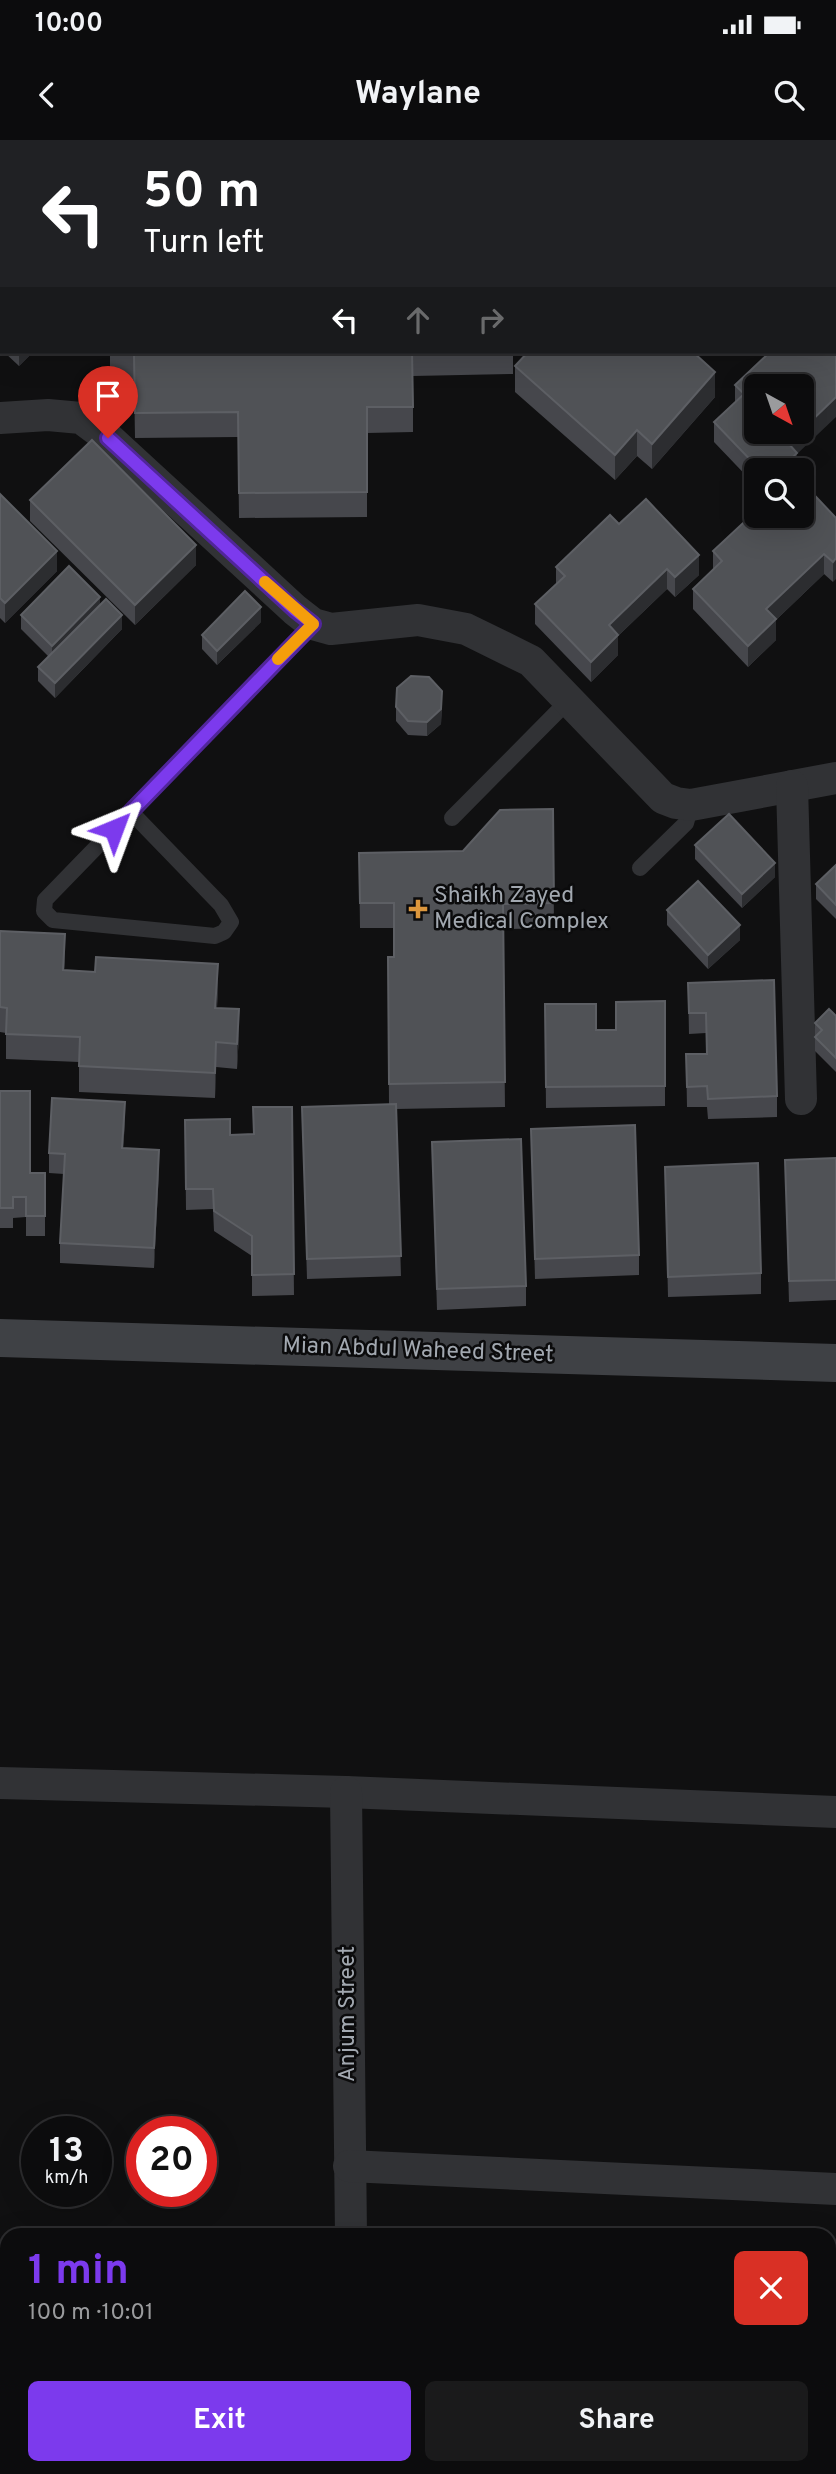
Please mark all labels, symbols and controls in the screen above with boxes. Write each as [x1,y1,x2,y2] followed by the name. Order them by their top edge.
[35,8,103,41] text: 10:00
[355,75,481,115] text: Waylane
[28,76,66,114] icon: back
[770,76,808,114] icon: search
[143,163,260,225] text: 50 m
[28,168,119,259] icon: left
[143,224,264,264] text: Turn left
[326,301,364,339] icon: left
[399,301,437,339] icon: ahead
[472,301,510,339] icon: right
[78,366,138,438] pin
[744,374,814,444] north arrow
[744,374,814,528] map controls
[89,377,127,415] icon: arrive
[744,458,814,528] button: search
[77,792,151,866] position arrow
[434,882,609,937] place label: Shaikh Zayed Medical Complex
[408,899,428,919] marker: Shaikh Zayed Medical Complex
[282,1332,554,1370] street label: Mian Abdul Waheed Street
[334,1946,363,2082] street label: Anjum Street
[126,2116,217,2207] speed limit sign: 20
[49,2130,84,2174] text: 13
[45,2167,88,2190] text: km/h
[28,2246,129,2299] text: 1 min
[734,2251,808,2325] button: close
[28,2299,154,2328] text: 100 m · 10:01
[28,2381,411,2461] button: Exit
[425,2381,808,2461] button: Share

